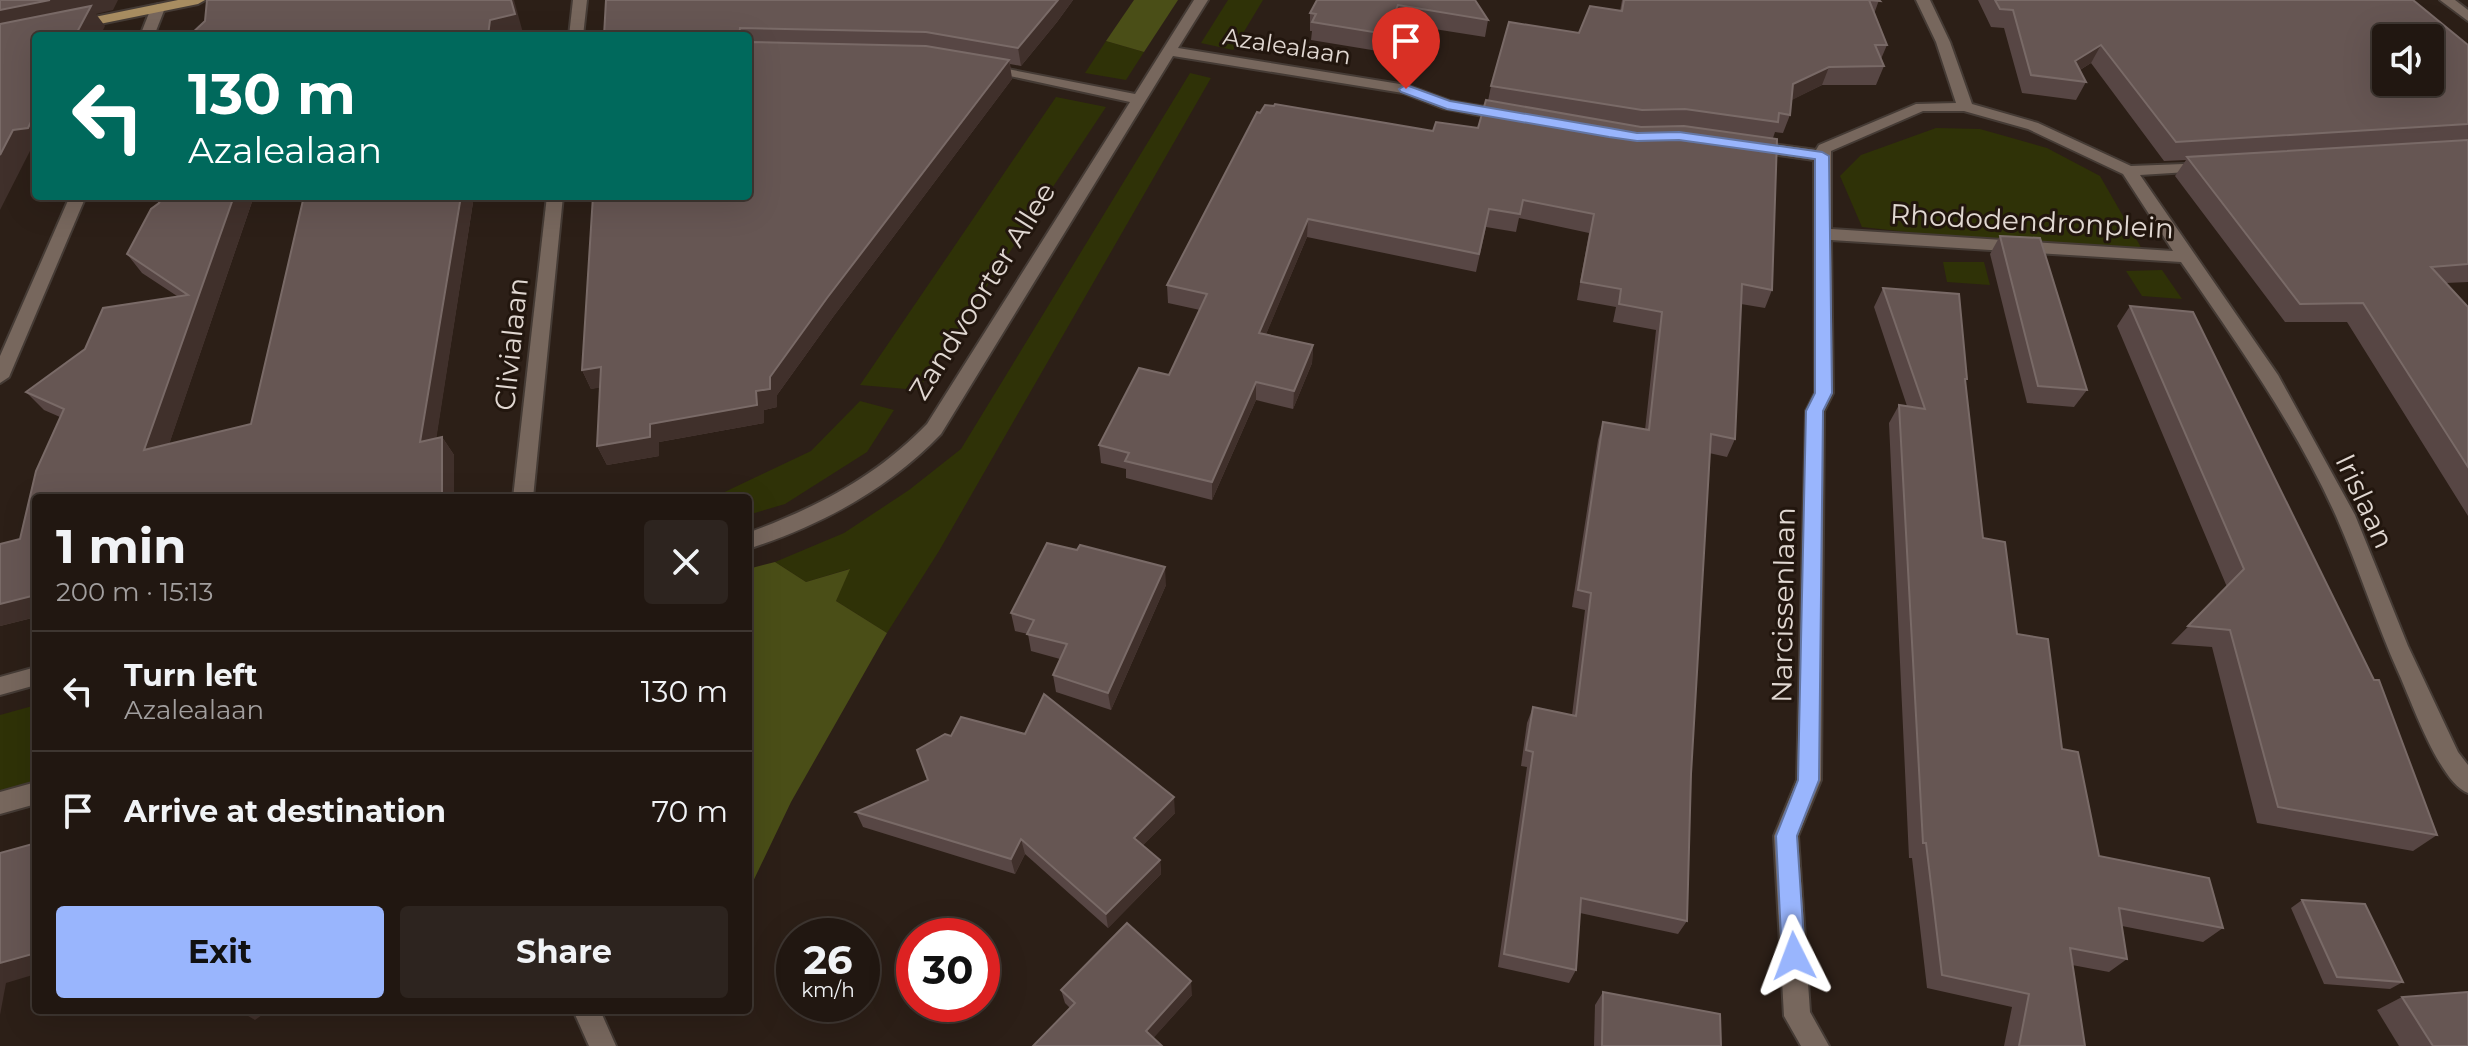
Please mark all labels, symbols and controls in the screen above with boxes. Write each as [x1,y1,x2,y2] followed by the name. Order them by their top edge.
[1372,7,1440,89] pin
[1384,19,1428,63] icon: arrive
[1221,22,1353,70] street label: Azalealaan
[2372,24,2444,96] map controls
[2372,24,2444,96] button: sound
[188,60,356,128] text: 130 m
[56,64,160,168] icon: left
[188,128,382,172] text: Azalealaan
[901,176,1063,406] street label: Zandvoorter Allee
[1889,197,2175,245] street label: Rhododendronplein
[487,276,535,412] street label: Clivialaan
[2328,448,2402,554] street label: Irislaan
[1764,507,1802,703] street label: Narcissenlaan
[56,517,186,575] text: 1 min
[644,520,728,604] button: close
[56,576,213,608] text: 200 m · 15:13
[124,657,257,694] text: Turn left
[56,669,100,713] icon: left
[641,673,728,710] text: 130 m
[124,694,264,726] text: Azalealaan
[56,789,100,833] icon: arrive
[124,793,446,830] text: Arrive at destination
[651,793,728,830] text: 70 m
[56,906,384,998] button: Exit
[400,906,728,998] button: Share
[1752,914,1836,998] position arrow
[896,918,1000,1022] speed limit sign: 30
[803,935,853,984] text: 26
[801,978,855,1002] text: km/h

